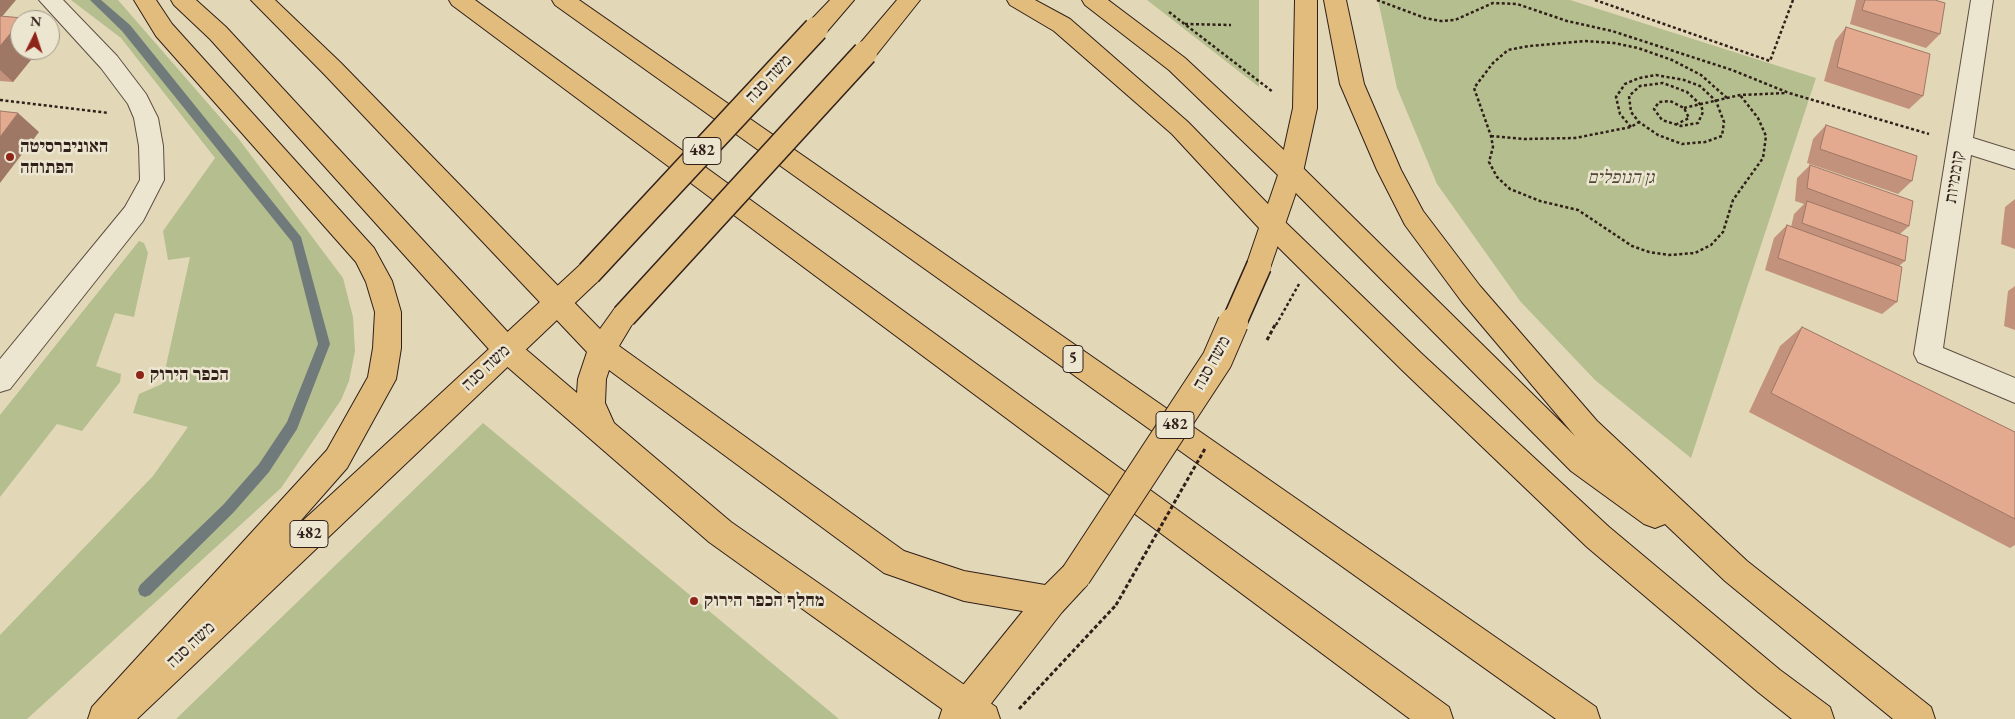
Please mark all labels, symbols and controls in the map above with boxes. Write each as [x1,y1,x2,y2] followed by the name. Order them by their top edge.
[10,10,60,60] north arrow
[30,12,42,30] text: N
[741,50,797,108] street label: משה סנה
[20,136,108,178] place label: האוניברסיטה הפתוחה
[683,138,721,164] road number: 482
[1940,149,1970,205] street label: קוממיות
[4,151,16,163] marker: האוניברסיטה הפתוחה
[1588,167,1654,189] park label: גן הנופלים
[1188,332,1236,394] street label: משה סנה
[457,340,515,396] street label: משה סנה
[1063,346,1083,372] road number: 5
[150,364,229,386] place label: הכפר הירוק
[134,369,146,381] marker: הכפר הירוק
[1156,412,1194,438] road number: 482
[290,520,328,548] road number: 482
[704,590,825,612] place label: מחלף הכפר הירוק
[688,595,700,607] marker: מחלף הכפר הירוק
[162,617,220,673] street label: משה סנה

